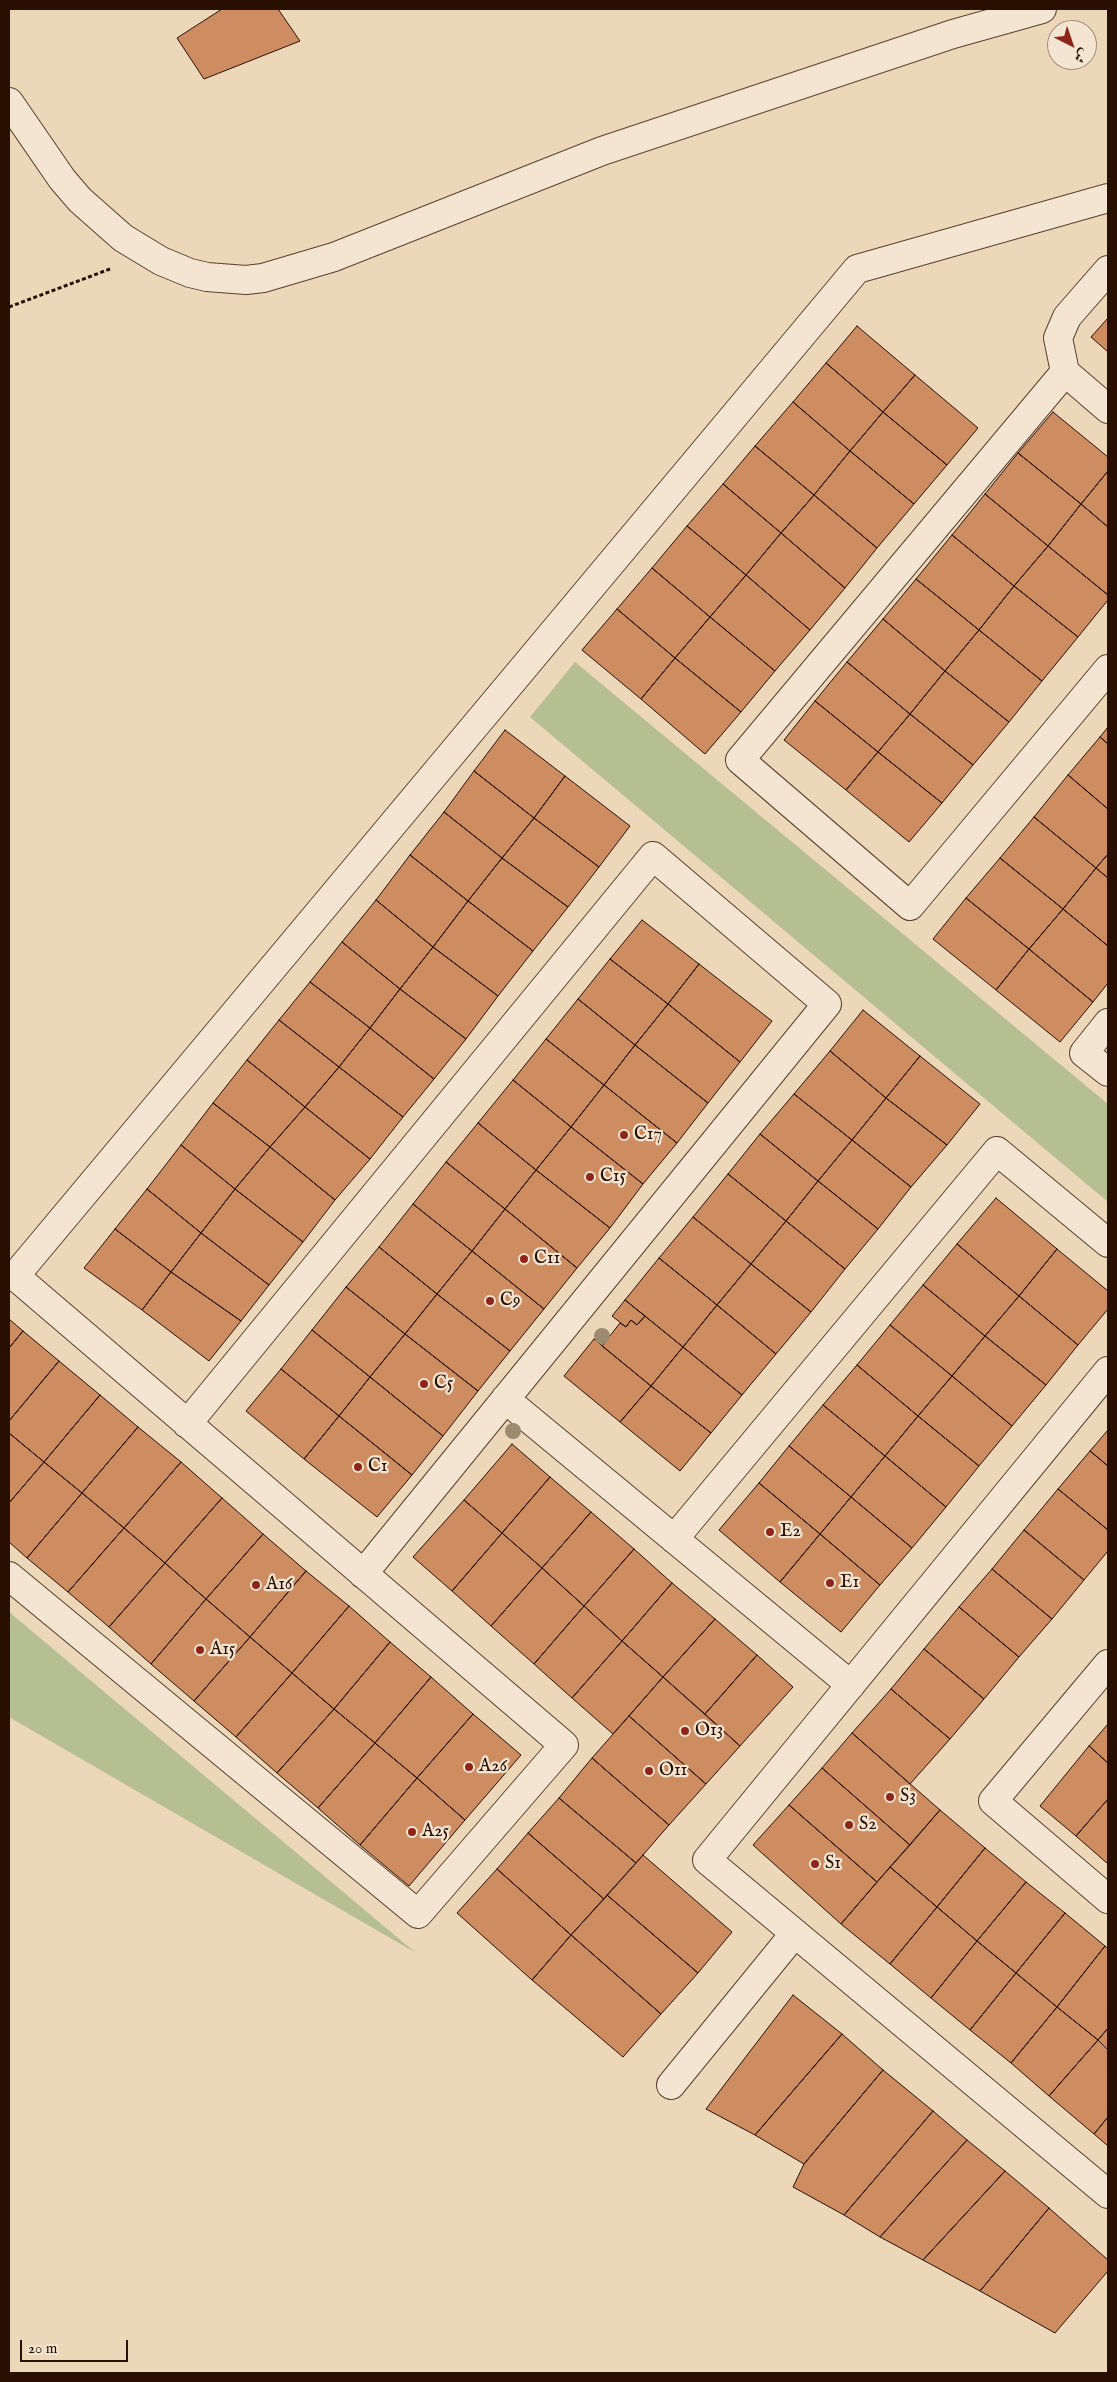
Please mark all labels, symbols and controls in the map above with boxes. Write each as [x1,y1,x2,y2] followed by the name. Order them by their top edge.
[1047,20,1097,70] north arrow
[1070,44,1092,67] text: ش
[634,1124,662,1146] place label: C17
[618,1129,630,1141] marker: C17
[600,1166,626,1188] place label: C15
[584,1171,596,1183] marker: C15
[534,1248,560,1270] place label: C11
[518,1253,530,1265] marker: C11
[500,1290,521,1312] place label: C9
[484,1295,496,1307] marker: C9
[434,1373,453,1395] place label: C5
[418,1378,430,1390] marker: C5
[368,1456,388,1478] place label: C1
[352,1461,364,1473] marker: C1
[780,1521,801,1543] place label: E2
[764,1526,776,1538] marker: E2
[840,1572,859,1594] place label: E1
[266,1574,292,1596] place label: A16
[824,1577,836,1589] marker: E1
[250,1579,262,1591] marker: A16
[210,1639,235,1661] place label: A15
[194,1644,206,1656] marker: A15
[695,1720,723,1742] place label: O13
[679,1725,691,1737] marker: O13
[479,1756,507,1778] place label: A26
[659,1760,687,1782] place label: O11
[463,1761,475,1773] marker: A26
[643,1765,655,1777] marker: O11
[900,1786,916,1808] place label: S3
[884,1791,896,1803] marker: S3
[859,1814,877,1836] place label: S2
[843,1819,855,1831] marker: S2
[422,1821,449,1843] place label: A25
[406,1826,418,1838] marker: A25
[825,1853,841,1875] place label: S1
[809,1858,821,1870] marker: S1
[22,2330,130,2362] scale bar
[28,2339,57,2358] text: 20 m

